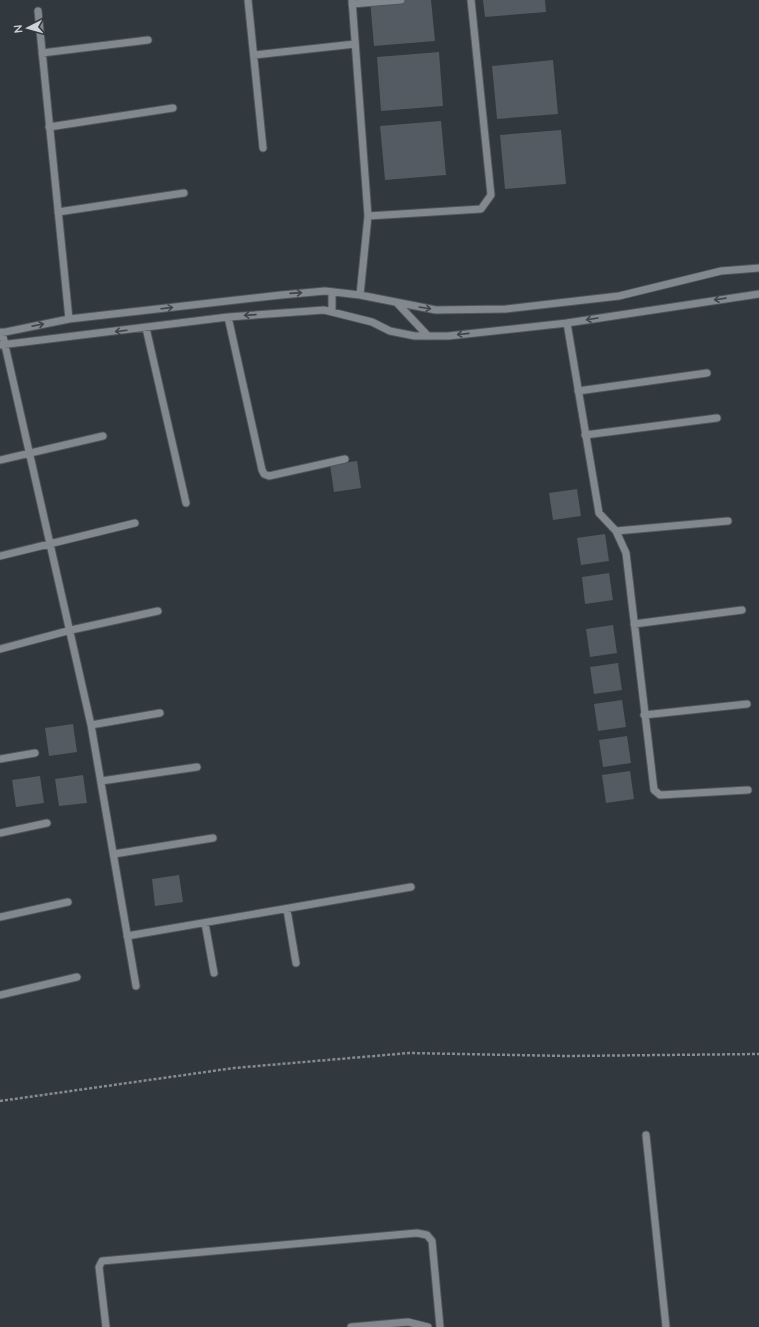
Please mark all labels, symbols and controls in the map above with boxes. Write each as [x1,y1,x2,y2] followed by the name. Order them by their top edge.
[8,8,48,48] north arrow
[11,24,24,34] text: N
[289,290,302,297] one-way arrow
[714,295,727,303] one-way arrow
[160,304,173,312] one-way arrow
[418,304,431,312] one-way arrow
[244,312,257,319] one-way arrow
[586,315,599,323] one-way arrow
[31,321,44,329] one-way arrow
[115,327,128,335] one-way arrow
[457,330,470,338] one-way arrow

